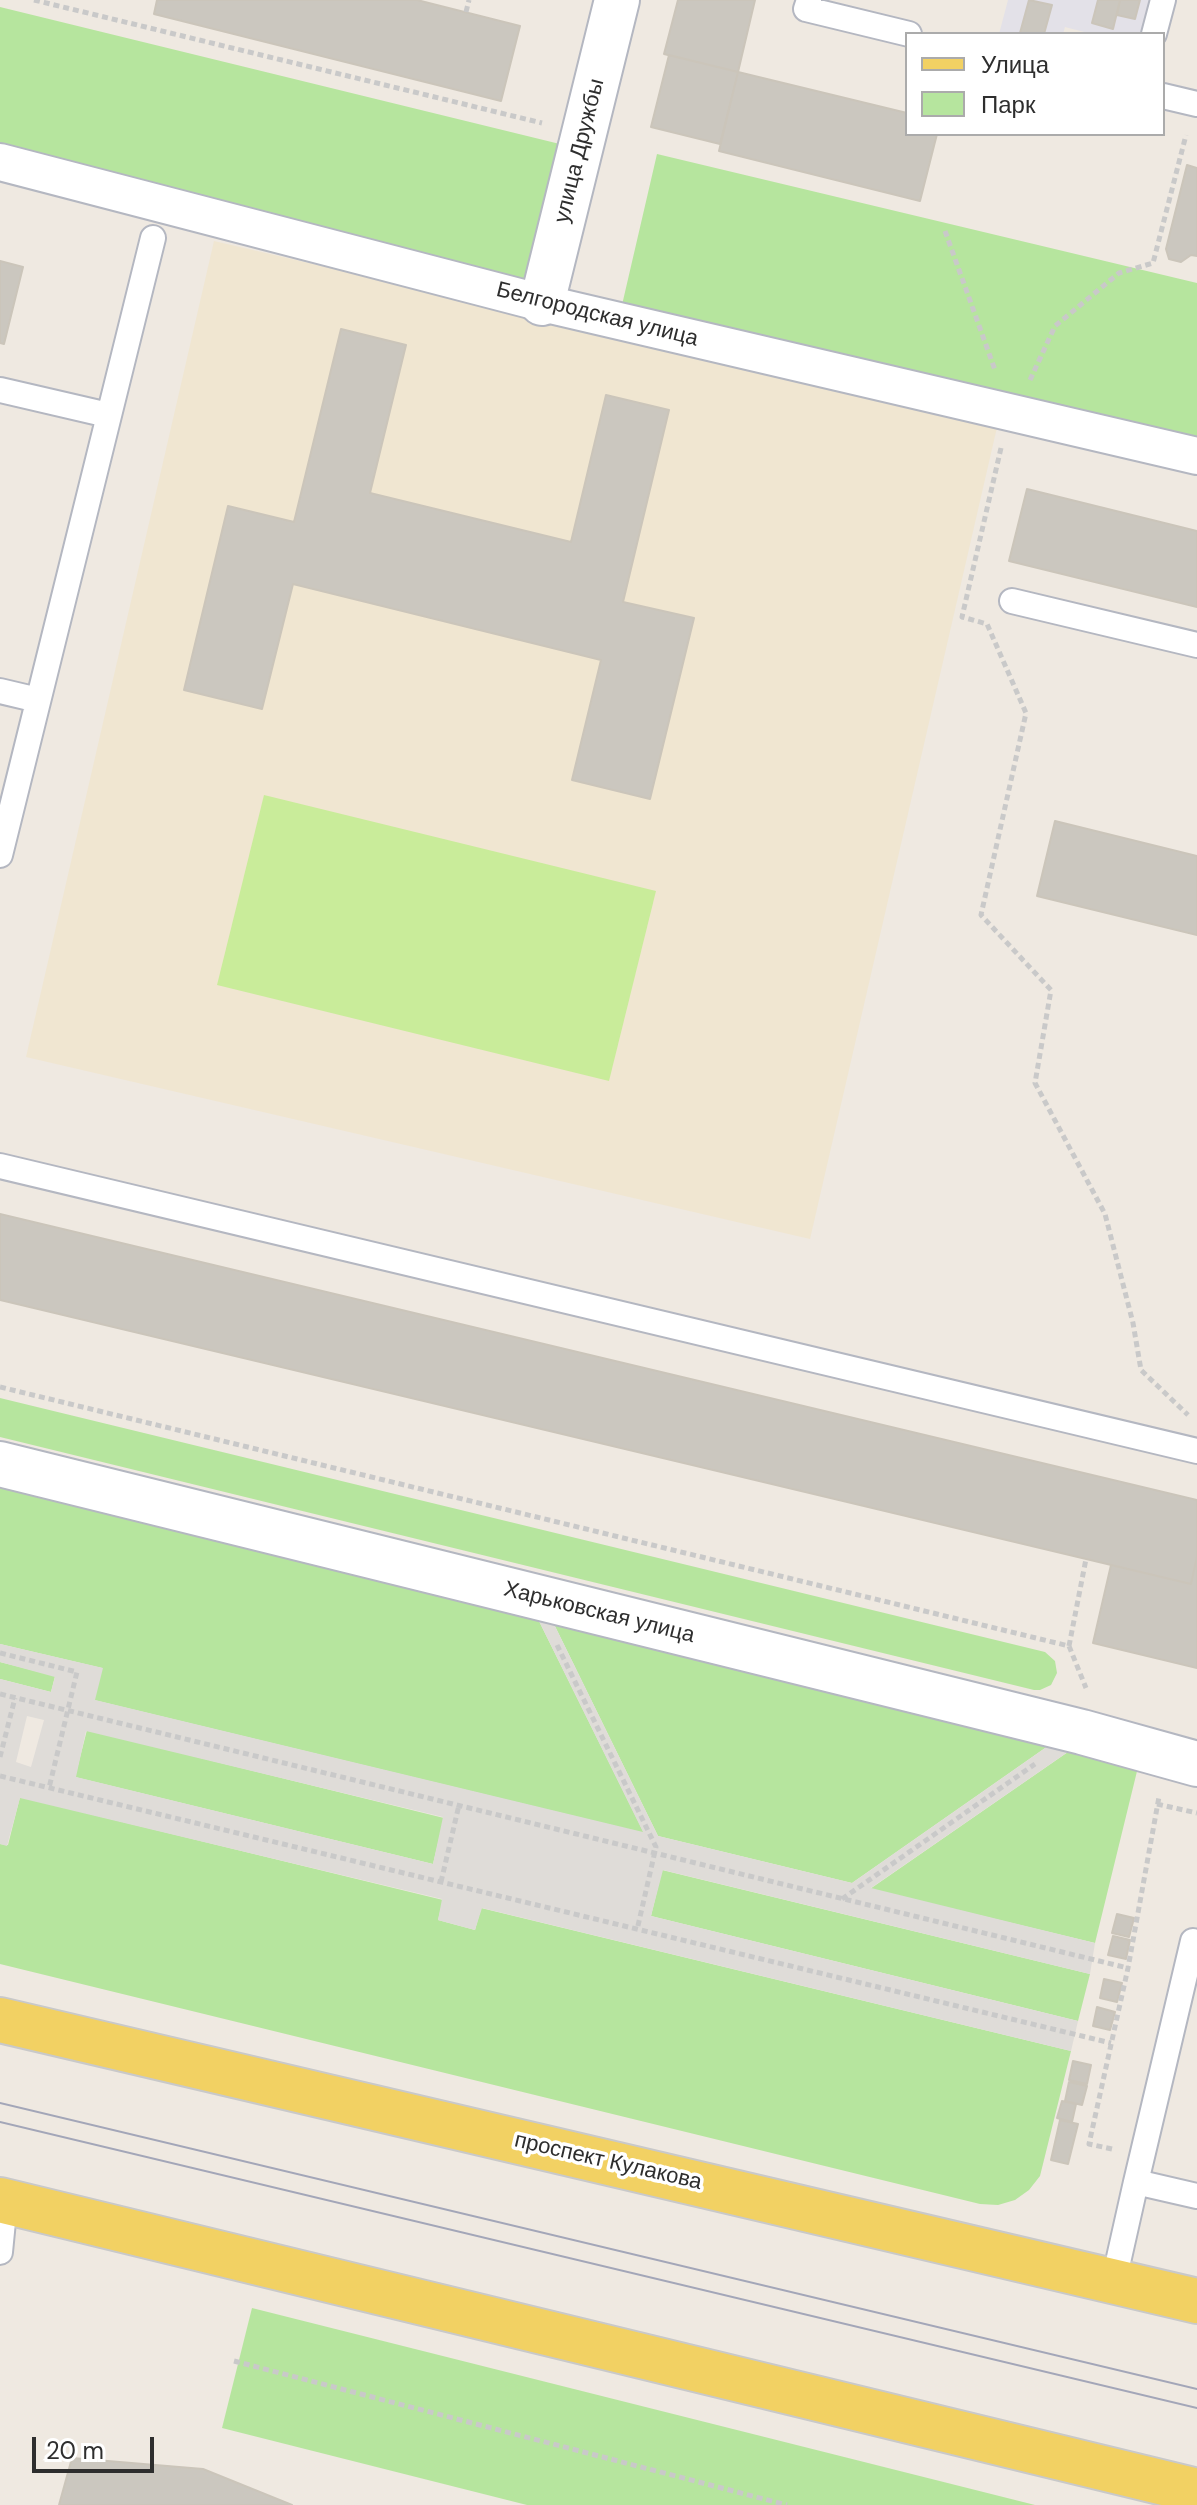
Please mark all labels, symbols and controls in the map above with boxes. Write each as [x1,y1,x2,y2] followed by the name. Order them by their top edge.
[905,32,1165,136] legend
[981,49,1049,80] text: Улица
[549,76,611,226] street label: улица Дружбы
[981,89,1035,120] text: Парк
[493,277,701,353] street label: Белгородская улица
[501,1577,697,1649] street label: Харьковская улица
[512,2128,704,2196] street label: проспект Кулакова
[36,2421,158,2471] scale bar
[46,2435,104,2466] text: 20 m

